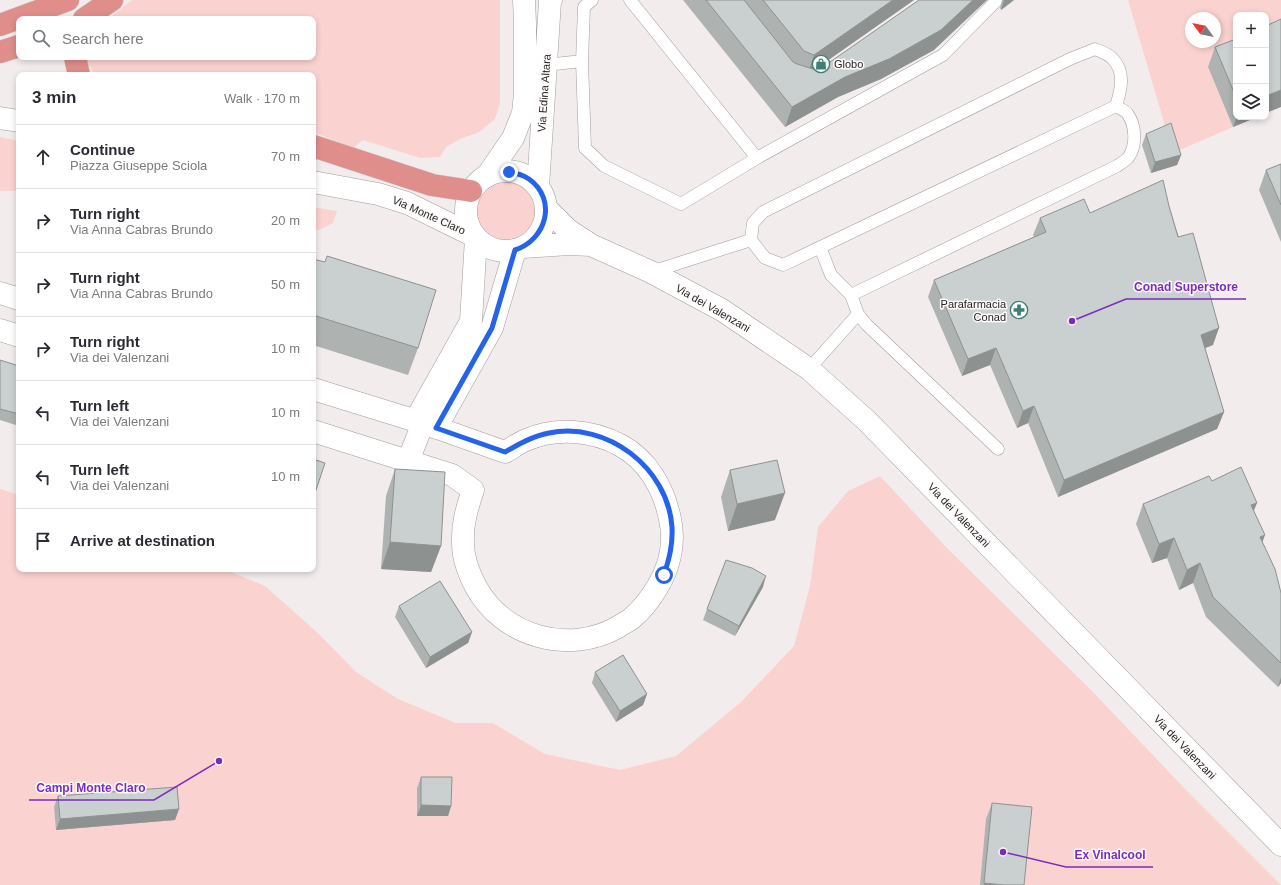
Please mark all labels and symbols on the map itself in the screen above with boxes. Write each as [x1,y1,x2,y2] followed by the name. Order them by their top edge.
[1185,12,1221,48] north arrow
[535,53,553,132] street label: Via Edina Altara
[811,54,831,74] shop icon: Globo
[834,58,863,70] place label: Globo
[500,163,518,181] route end
[391,194,467,236] street label: Via Monte Claro
[1126,275,1246,299] callout: Conad Superstore
[1134,280,1238,294] text: Conad Superstore
[674,282,752,334] street label: Via dei Valenzani
[941,298,1007,323] place label: Parafarmacia Conad
[1009,300,1029,320] pharmacy icon: Parafarmacia Conad
[926,481,992,549] street label: Via dei Valenzani
[655,566,673,584] route start
[1152,713,1218,781] street label: Via dei Valenzani
[29,776,154,800] callout: Campi Monte Claro
[36,781,146,795] text: Campi Monte Claro
[1066,843,1153,867] callout: Ex Vinalcool
[1074,848,1146,862] text: Ex Vinalcool

